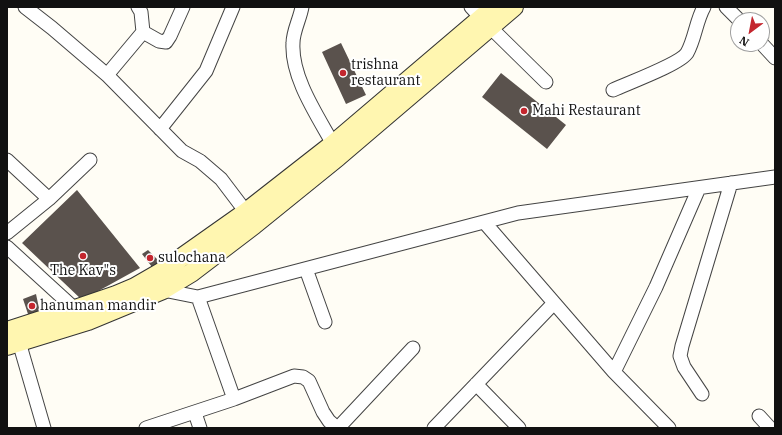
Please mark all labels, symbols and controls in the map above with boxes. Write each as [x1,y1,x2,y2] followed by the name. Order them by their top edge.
[730,12,770,52] north arrow
[737,33,752,50] text: N
[351,57,420,90] place label: trishna restaurant
[338,68,348,78] marker: trishna restaurant
[532,103,641,119] place label: Mahi Restaurant
[519,106,529,116] marker: Mahi Restaurant
[158,250,226,266] place label: sulochana
[78,251,88,261] marker: The Kav"s
[145,253,155,263] marker: sulochana
[50,263,116,279] place label: The Kav"s
[40,298,156,314] place label: hanuman mandir
[27,301,37,311] marker: hanuman mandir

